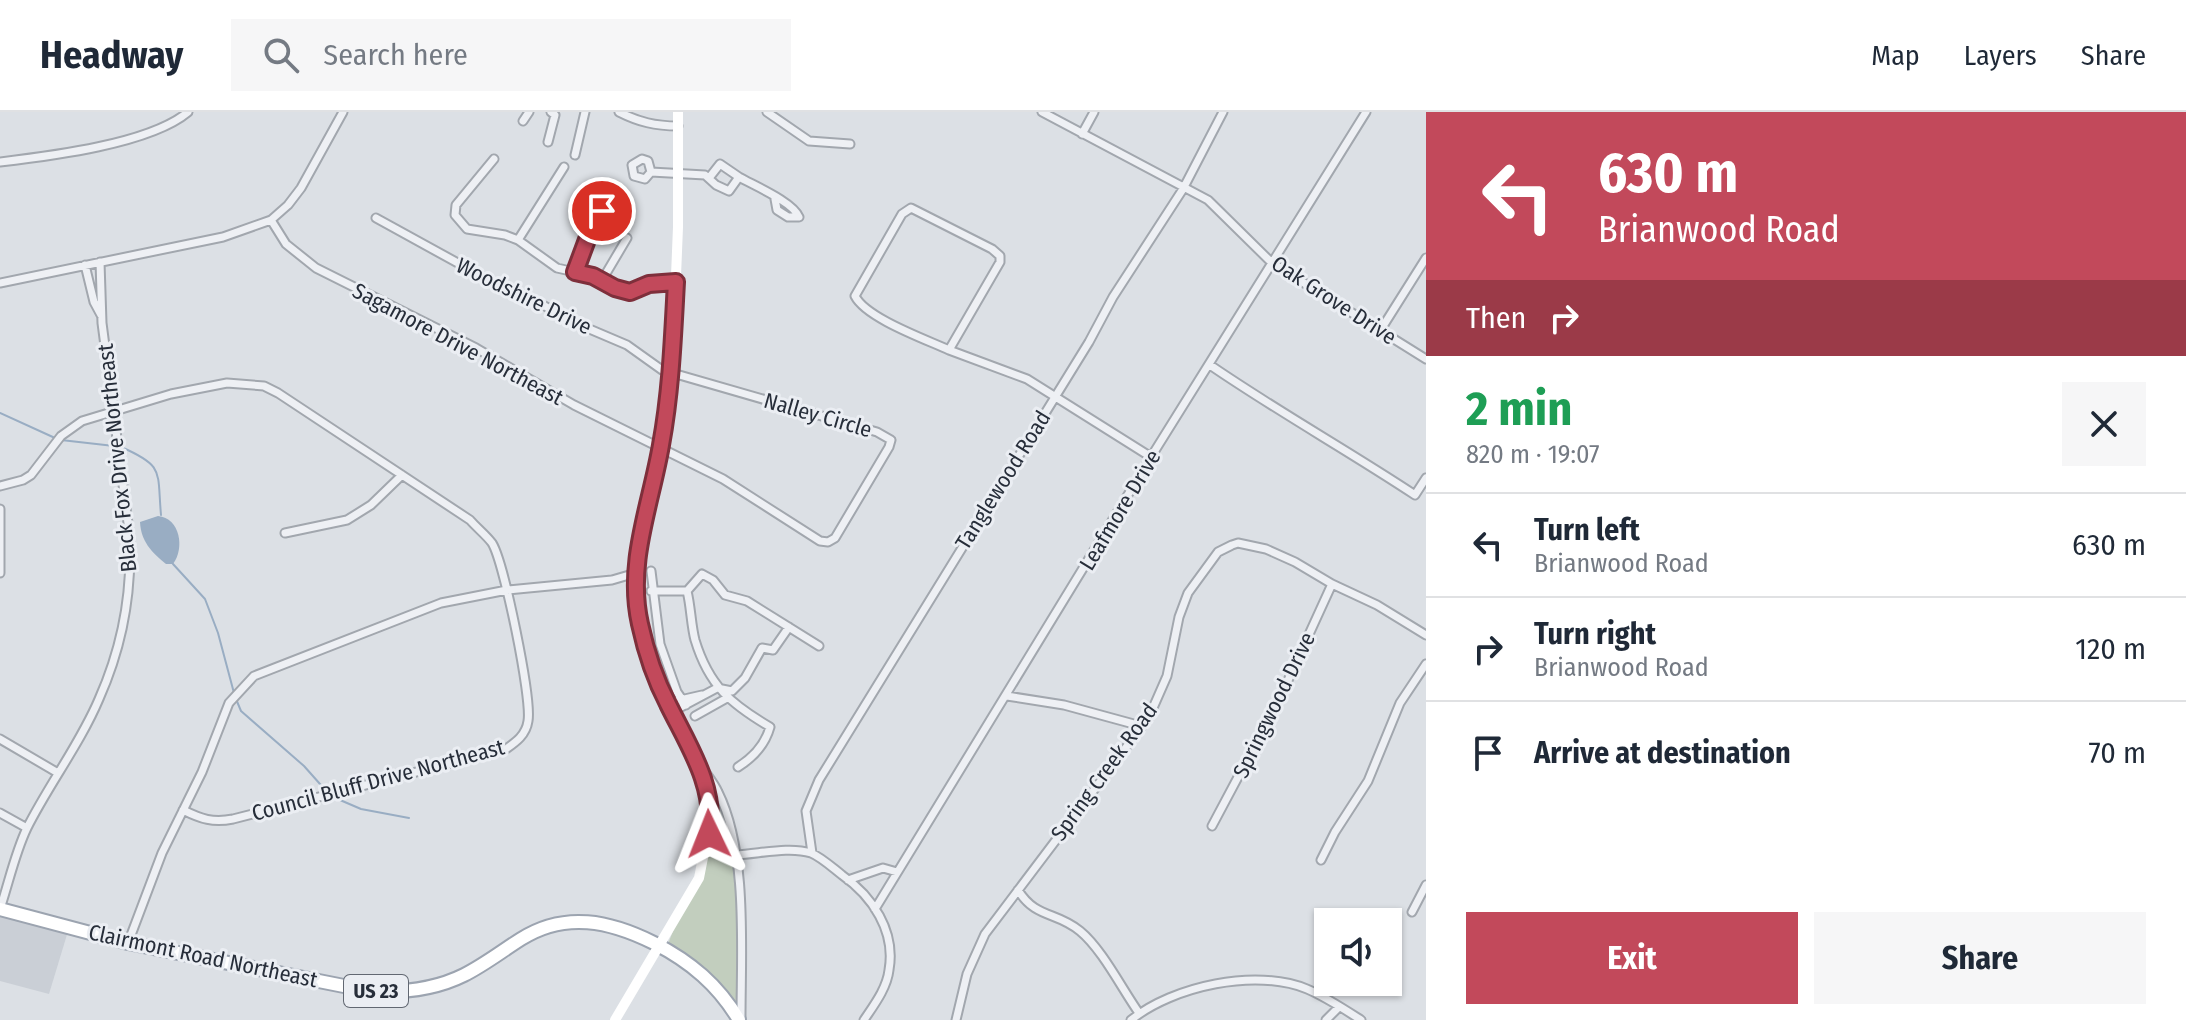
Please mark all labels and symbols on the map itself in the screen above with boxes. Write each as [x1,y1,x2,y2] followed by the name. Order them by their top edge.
[568,177,636,245] pin
[1267,250,1401,350] street label: Oak Grove Drive
[452,252,596,340] street label: Woodshire Drive
[348,277,569,411] street label: Sagamore Drive Northeast
[91,342,142,573] street label: Black Fox Drive Northeast
[761,387,875,443] street label: Nalley Circle
[950,406,1056,554] street label: Tanglewood Road
[1074,445,1166,575] street label: Leafmore Drive
[1227,628,1321,782] street label: Springwood Drive
[1045,698,1163,846] street label: Spring Creek Road
[249,733,508,827] street label: Council Bluff Drive Northeast
[667,792,751,876] position arrow
[86,919,321,994] street label: Clairmont Road Northeast
[344,975,408,1007] road number: US 23

